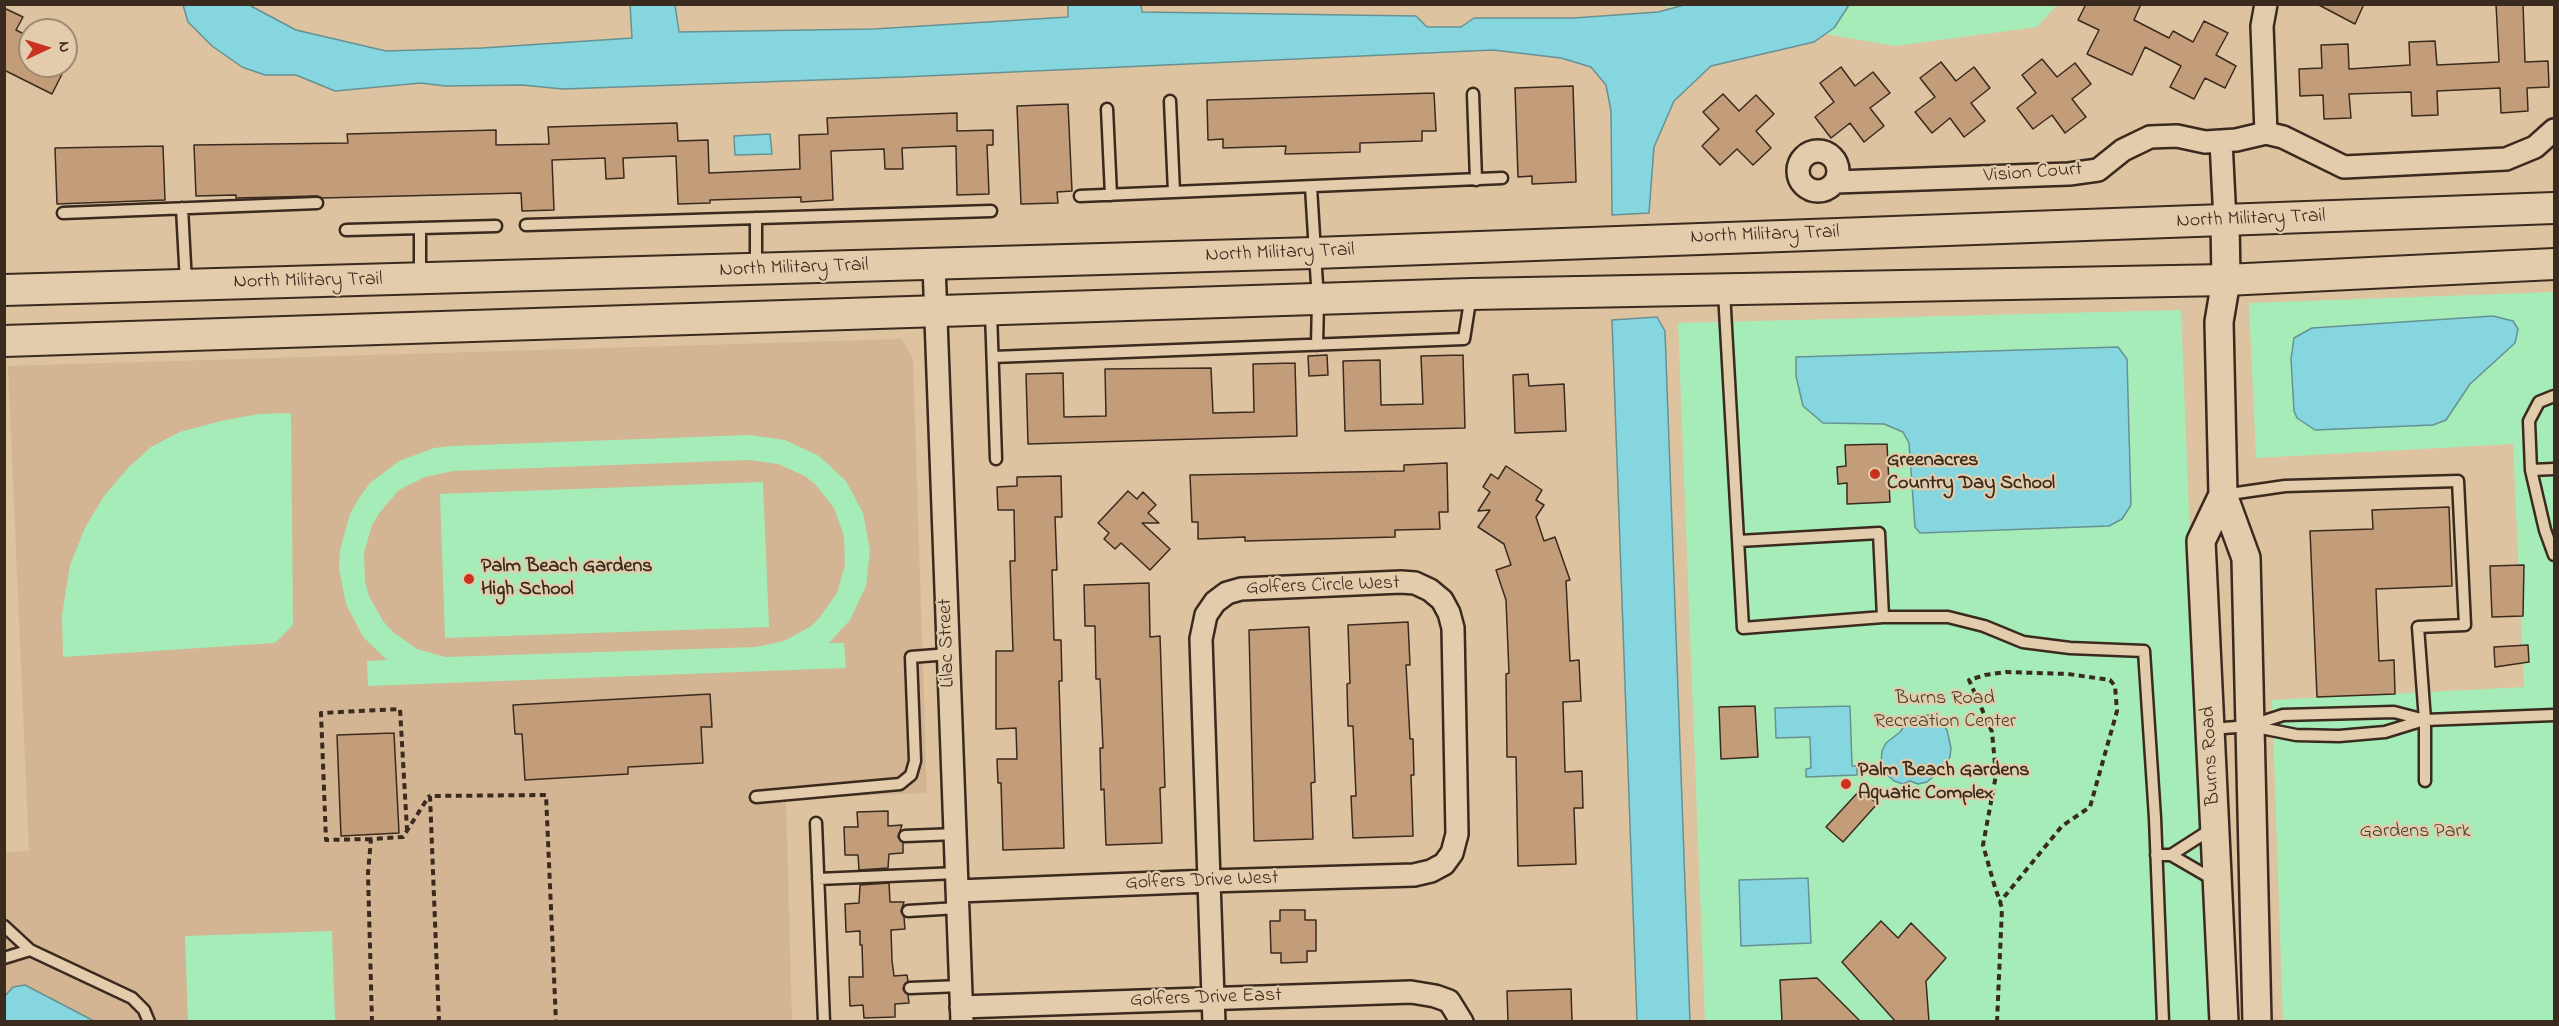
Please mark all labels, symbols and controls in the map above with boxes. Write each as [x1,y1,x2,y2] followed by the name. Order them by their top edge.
[18,18,78,78] north arrow
[52,41,76,53] text: N
[1983,159,2083,189] street label: Vision Court
[2176,205,2326,235] street label: North Military Trail
[1690,221,1840,251] street label: North Military Trail
[1205,239,1355,269] street label: North Military Trail
[719,254,869,284] street label: North Military Trail
[233,269,383,295] street label: North Military Trail
[1887,450,2055,497] place label: Greenacres Country Day School
[1868,467,1882,481] marker: Greenacres Country Day School
[481,556,652,603] place label: Palm Beach Gardens High School
[462,572,476,586] marker: Palm Beach Gardens High School
[1246,572,1400,602] street label: Golfers Circle West
[934,598,962,688] street label: Lilac Street
[1874,688,2016,735] park label: Burns Road Recreation Center
[2197,706,2227,806] street label: Burns Road
[1858,760,2029,807] place label: Palm Beach Gardens Aquatic Complex
[1839,777,1853,791] marker: Palm Beach Gardens Aquatic Complex
[2360,821,2470,845] park label: Gardens Park
[1125,867,1279,897] street label: Golfers Drive West
[1130,984,1282,1014] street label: Golfers Drive East

